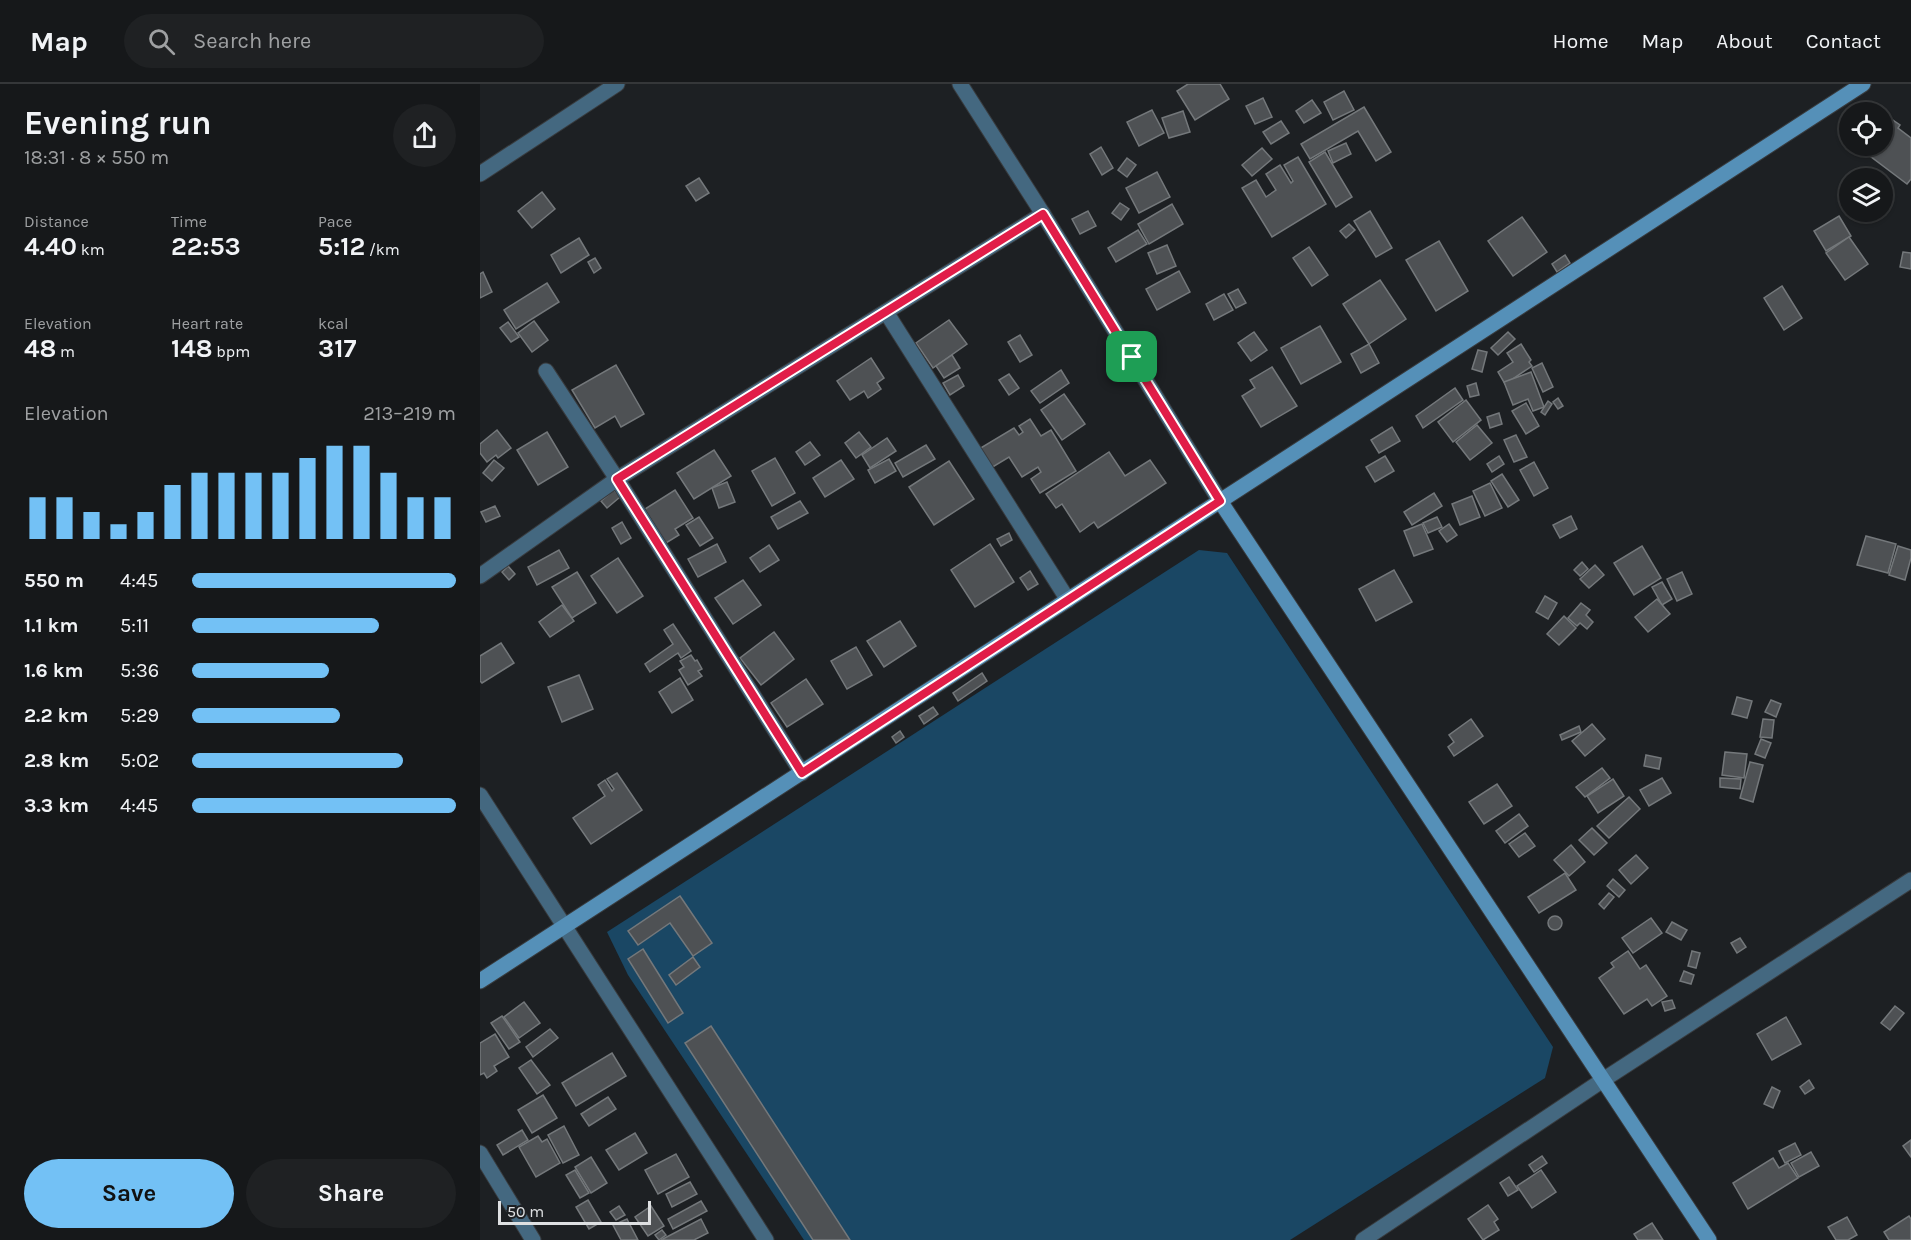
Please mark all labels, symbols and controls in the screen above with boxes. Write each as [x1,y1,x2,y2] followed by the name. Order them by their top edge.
[124,14,544,68] search box
[30,25,88,58] text: Map
[145,25,178,58] icon: search
[193,28,311,54] text: Search here
[1553,29,1609,53] text: Home
[1642,29,1683,53] text: Map
[1716,29,1773,53] text: About
[1806,29,1881,53] text: Contact
[1839,102,1893,222] map controls
[1839,102,1893,156] button: locate
[24,104,212,142] text: Evening run
[393,104,456,167] button: share
[24,146,169,169] text: 18:31 · 8 × 550 m
[1839,168,1893,222] button: layers
[24,212,89,231] text: Distance
[171,212,207,231] text: Time
[318,212,352,231] text: Pace
[24,231,77,262] text: 4.40
[171,231,241,262] text: 22:53
[318,231,365,262] text: 5:12
[77,240,105,259] text: km
[365,240,400,259] text: /km
[24,314,92,333] text: Elevation
[171,314,243,333] text: Heart rate
[318,314,349,333] text: kcal
[1106,331,1157,382] pin
[24,333,56,364] text: 48
[171,333,213,364] text: 148
[318,333,356,364] text: 317
[1115,340,1148,373] icon: arrive
[56,342,75,361] text: m
[213,342,250,361] text: bpm
[24,402,109,425] text: Elevation
[363,402,456,425] text: 213–219 m
[24,569,84,592] text: 550 m
[120,569,158,592] text: 4:45
[24,614,78,637] text: 1.1 km
[120,614,149,637] text: 5:11
[24,659,83,682] text: 1.6 km
[120,659,159,682] text: 5:36
[24,704,88,727] text: 2.2 km
[120,704,159,727] text: 5:29
[24,749,89,772] text: 2.8 km
[120,749,159,772] text: 5:02
[24,794,89,817] text: 3.3 km
[120,794,158,817] text: 4:45
[24,1159,234,1228] button: Save
[246,1159,456,1228] button: Share
[498,1198,651,1226] scale bar
[507,1202,544,1221] text: 50 m

